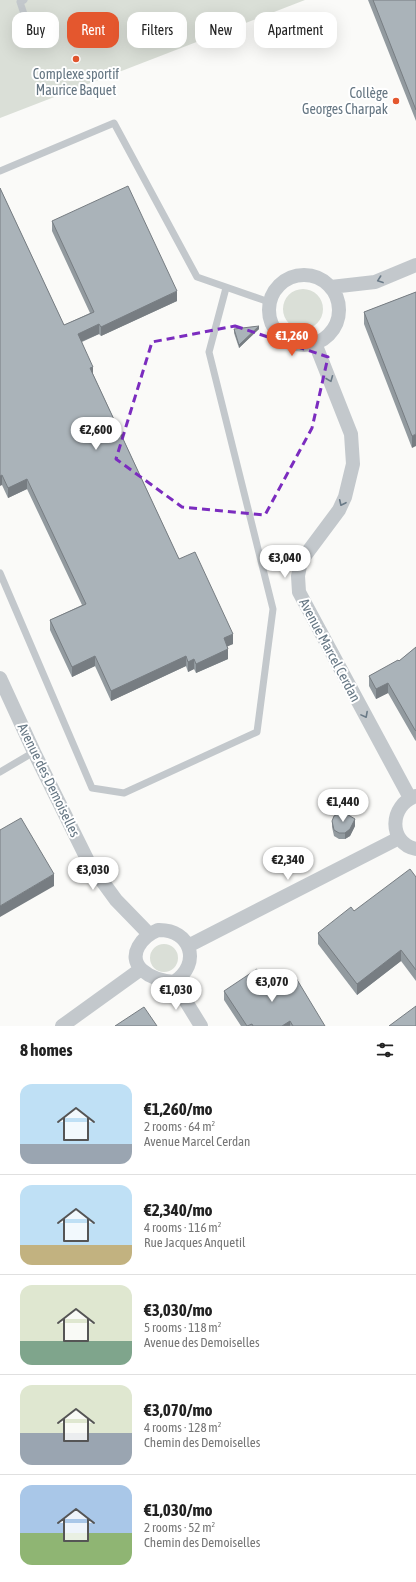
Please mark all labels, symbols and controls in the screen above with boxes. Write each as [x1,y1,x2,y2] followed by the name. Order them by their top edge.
[12,12,59,48] chip: Buy
[67,12,119,48] chip: Rent
[127,12,187,48] chip: Filters
[195,12,246,48] chip: New
[254,12,337,48] chip: Apartment
[71,54,81,64] marker: Complexe sportif Maurice Baquet
[33,66,119,98] place label: Complexe sportif Maurice Baquet
[302,85,388,117] place label: Collège Georges Charpak
[391,96,401,106] marker: Collège Georges Charpak
[376,275,383,283] one-way arrow
[259,323,325,357] pin: €1,260
[276,328,308,343] text: €1,260
[325,376,333,383] one-way arrow
[63,417,129,451] pin: €2,600
[80,422,112,437] text: €2,600
[339,499,347,507] one-way arrow
[252,545,318,579] pin: €3,040
[269,550,301,565] text: €3,040
[296,596,364,704] street label: Avenue Marcel Cerdan
[361,711,368,719] one-way arrow
[15,721,83,839] street label: Avenue des Demoiselles
[310,789,376,823] pin: €1,440
[327,794,359,809] text: €1,440
[255,847,321,881] pin: €2,340
[272,852,304,867] text: €2,340
[60,857,126,891] pin: €3,030
[77,862,109,877] text: €3,030
[239,969,305,1003] pin: €3,070
[256,974,288,989] text: €3,070
[143,977,209,1011] pin: €1,030
[160,982,192,997] text: €1,030
[374,1039,396,1061] icon: filters
[20,1040,73,1060] text: 8 homes
[144,1099,213,1119] text: €1,260/mo
[52,1100,100,1148] icon: home
[144,1119,215,1134] text: 2 rooms · 64 m²
[144,1134,250,1149] text: Avenue Marcel Cerdan
[144,1200,213,1220] text: €2,340/mo
[52,1201,100,1249] icon: home
[144,1220,221,1235] text: 4 rooms · 116 m²
[144,1235,245,1250] text: Rue Jacques Anquetil
[144,1300,213,1320] text: €3,030/mo
[52,1301,100,1349] icon: home
[144,1320,221,1335] text: 5 rooms · 118 m²
[144,1335,260,1350] text: Avenue des Demoiselles
[144,1400,213,1420] text: €3,070/mo
[52,1401,100,1449] icon: home
[144,1420,221,1435] text: 4 rooms · 128 m²
[144,1435,260,1450] text: Chemin des Demoiselles
[144,1500,213,1520] text: €1,030/mo
[52,1501,100,1549] icon: home
[144,1520,215,1535] text: 2 rooms · 52 m²
[144,1535,260,1550] text: Chemin des Demoiselles

